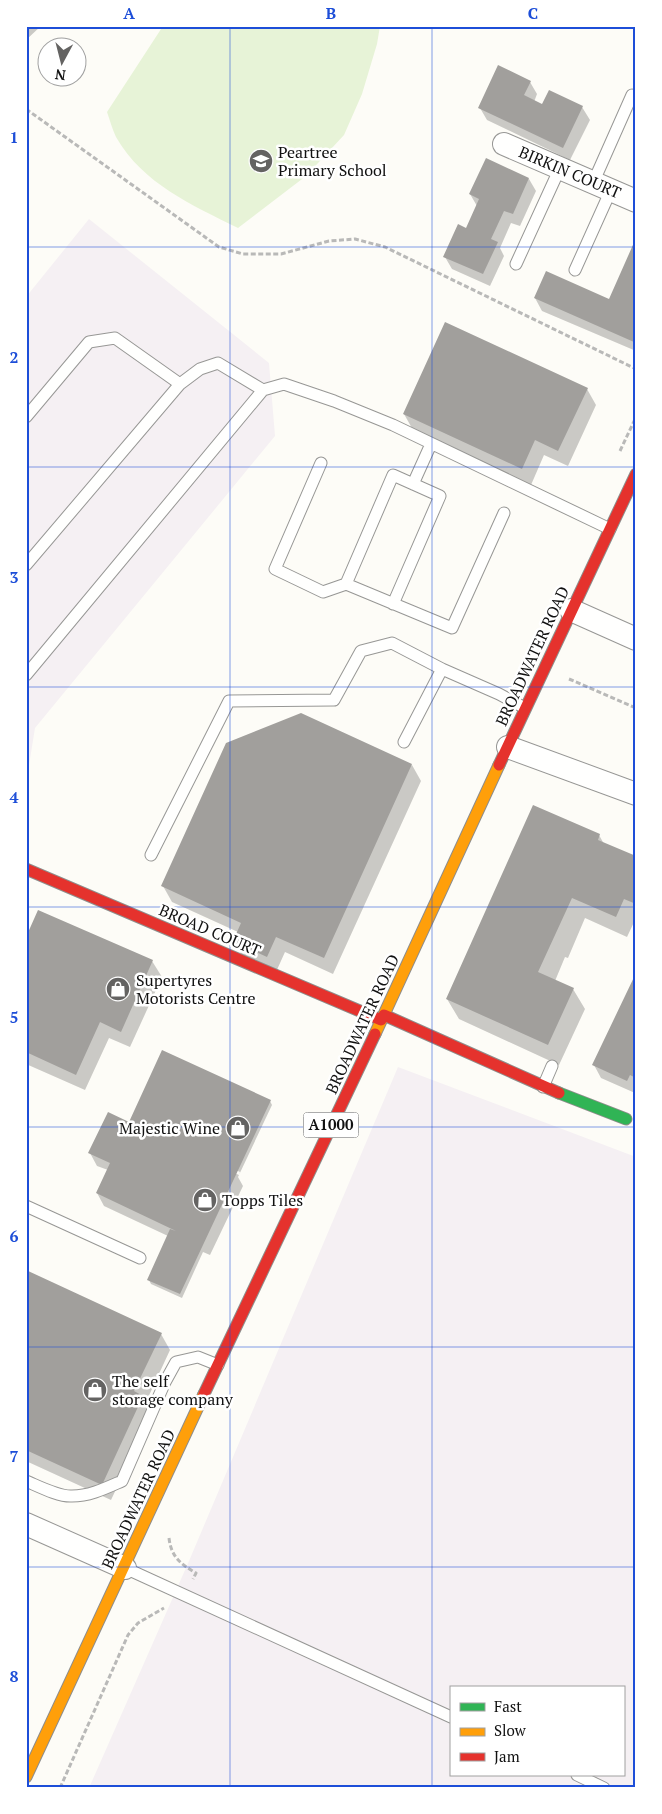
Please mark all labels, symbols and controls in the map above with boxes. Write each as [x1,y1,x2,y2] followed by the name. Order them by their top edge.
[123,2,135,24] text: A
[326,2,336,24] text: B
[528,2,538,24] text: C
[38,38,88,88] north arrow
[54,65,67,85] text: N
[9,126,19,148] text: 1
[278,141,387,181] place label: Peartree Primary School
[516,141,625,203] street label: BIRKIN COURT
[248,148,274,174] school or university icon: Peartree Primary School
[9,346,19,368] text: 2
[9,566,19,588] text: 3
[490,583,574,729] street label: BROADWATER ROAD
[9,786,19,808] text: 4
[156,899,264,961] street label: BROAD COURT
[320,951,404,1097] street label: BROADWATER ROAD
[136,969,256,1009] place label: Supertyres Motorists Centre
[105,976,131,1002] shop icon: Supertyres Motorists Centre
[9,1006,19,1028] text: 5
[304,1112,358,1138] road number: A1000
[225,1115,251,1141] shop icon: Majestic Wine
[119,1117,220,1139] place label: Majestic Wine
[192,1187,218,1213] shop icon: Topps Tiles
[222,1189,303,1211] place label: Topps Tiles
[9,1225,19,1247] text: 6
[112,1370,234,1410] place label: The self storage company
[82,1377,108,1403] shop icon: The self storage company
[96,1426,180,1572] street label: BROADWATER ROAD
[9,1445,19,1467] text: 7
[9,1665,19,1687] text: 8
[450,1686,624,1776] legend
[494,1696,522,1716] text: Fast
[494,1720,527,1740] text: Slow
[494,1746,520,1766] text: Jam

